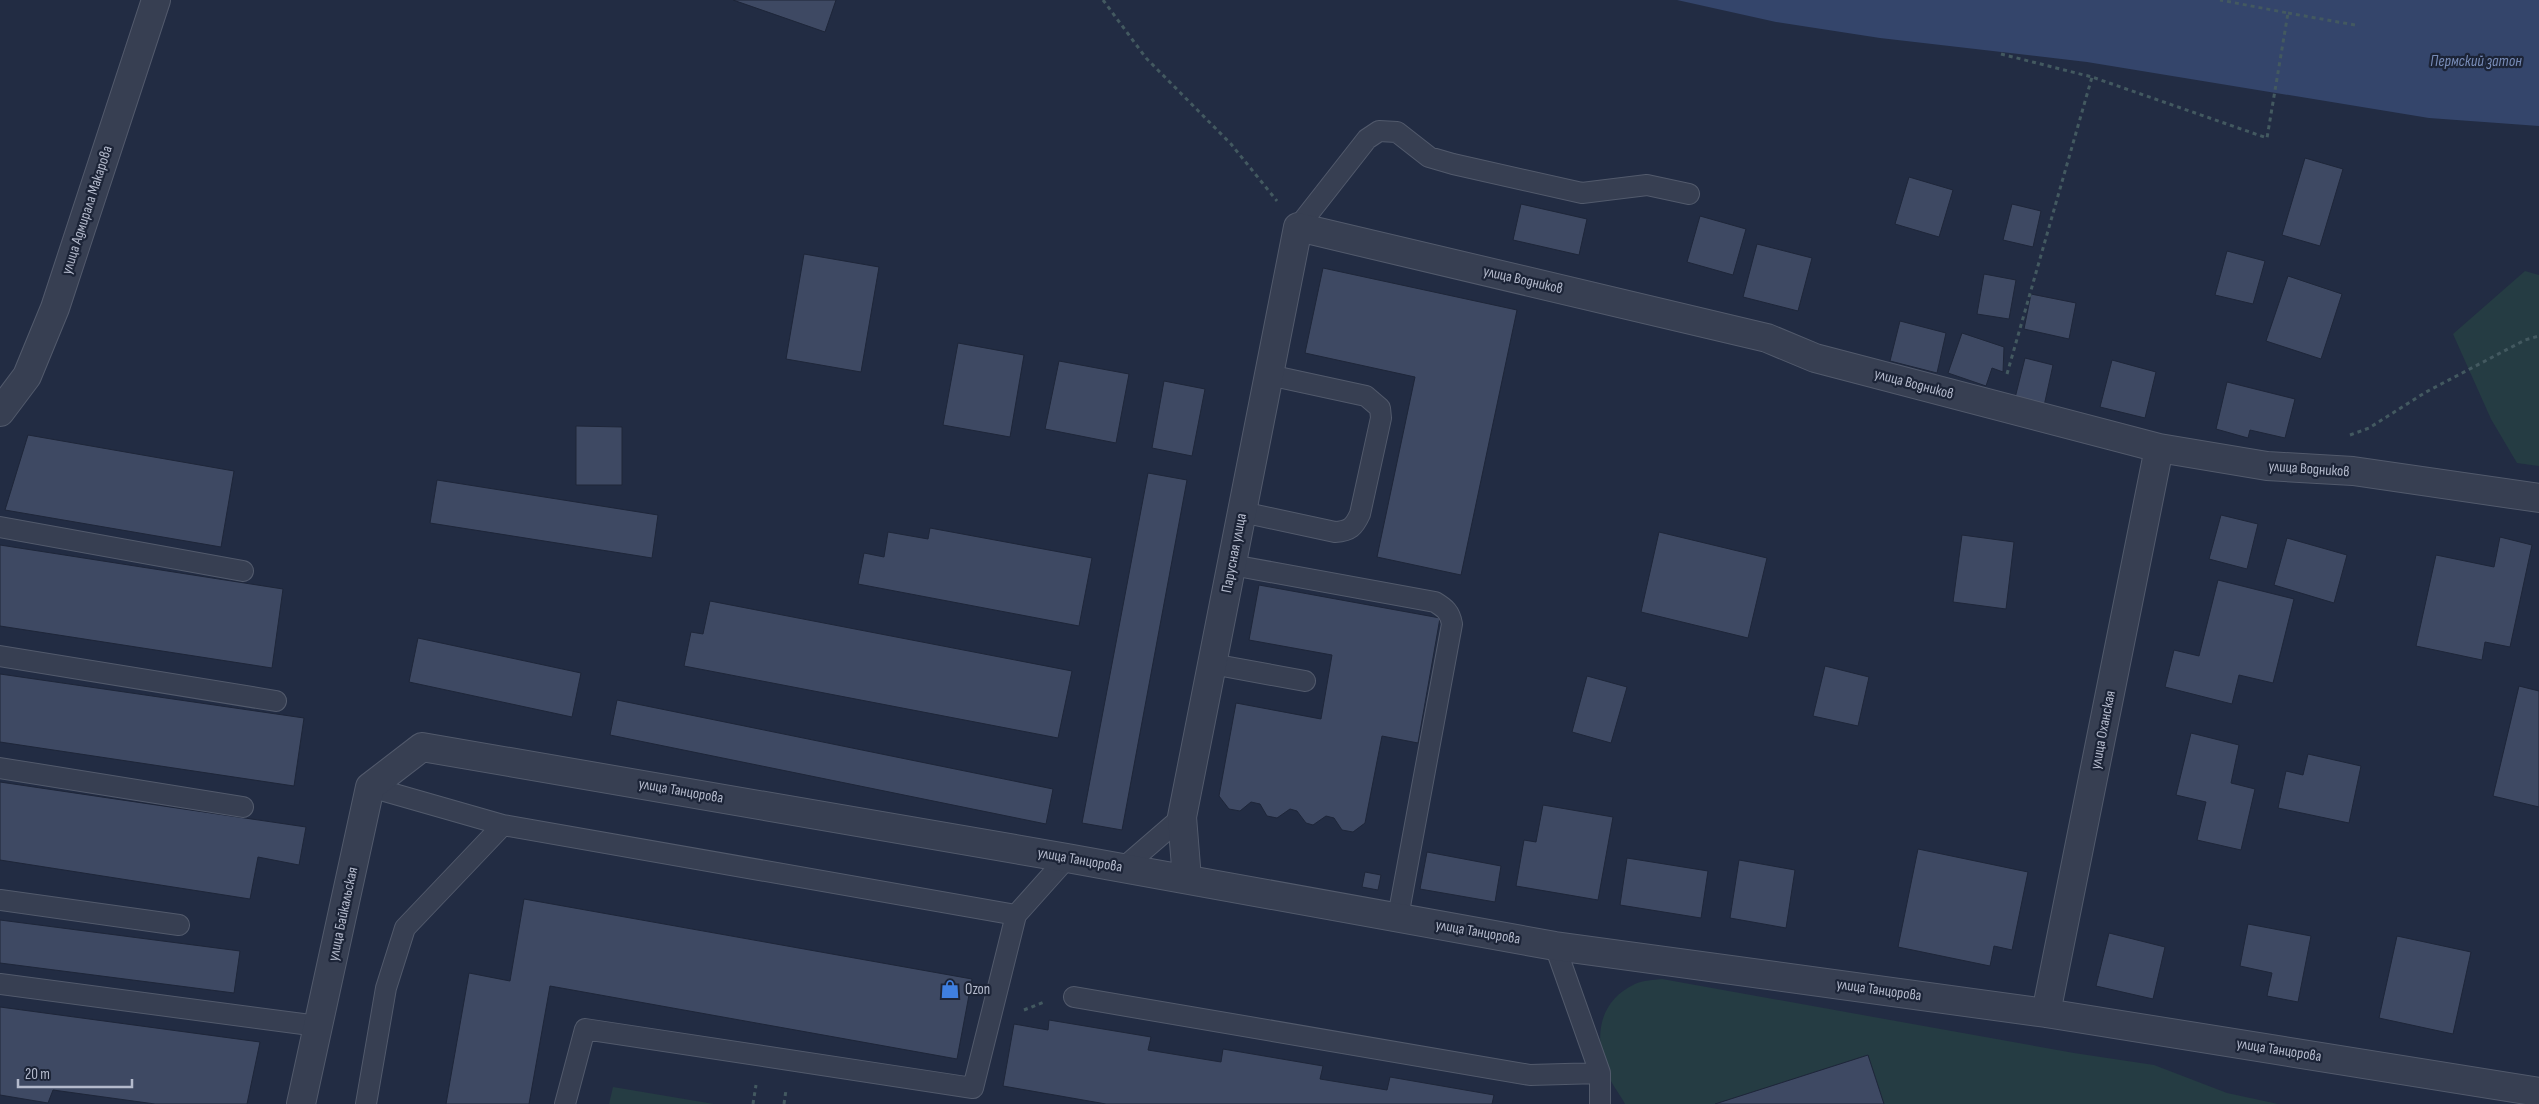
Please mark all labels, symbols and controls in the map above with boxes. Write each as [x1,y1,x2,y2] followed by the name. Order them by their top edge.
[2430,52,2522,71] water label: Пермский затон
[57,143,117,277] street label: улица Адмирала Макарова
[1481,262,1565,298] street label: улица Водников
[1872,364,1956,404] street label: улица Водников
[2268,457,2350,481] street label: улица Водников
[1217,511,1251,594] street label: Парусная улица
[2086,689,2120,771] street label: улица Оханская
[637,774,725,808] street label: улица Танцорова
[1036,843,1124,877] street label: улица Танцорова
[324,865,362,963] street label: улица Байкальская
[1434,915,1522,949] street label: улица Танцорова
[1835,975,1923,1005] street label: улица Танцорова
[939,978,961,1000] shop icon: Ozon
[965,980,990,999] place label: Ozon
[2235,1034,2323,1066] street label: улица Танцорова
[18,1056,131,1088] scale bar
[25,1065,50,1084] text: 20 m

